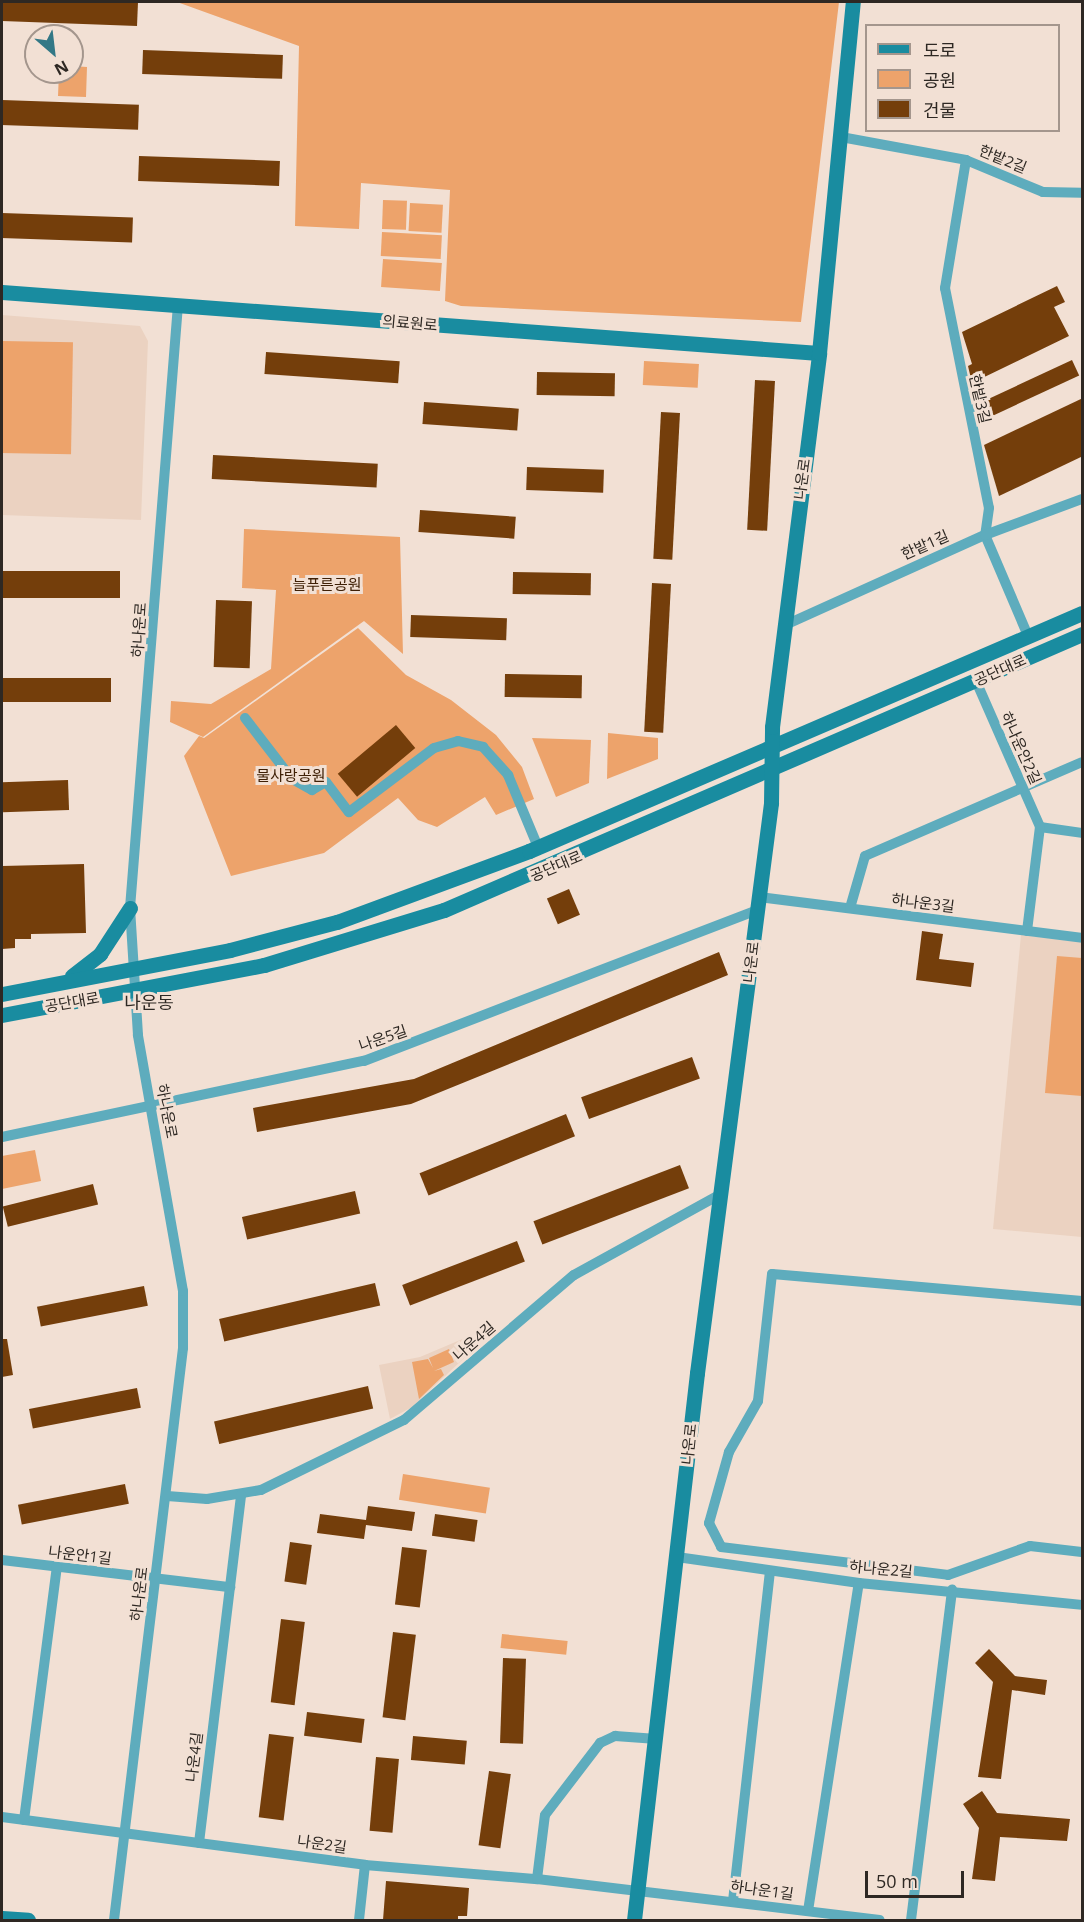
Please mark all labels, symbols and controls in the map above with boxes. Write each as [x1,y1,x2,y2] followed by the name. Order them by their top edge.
[24,24,84,84] north arrow
[865,24,1060,132] legend
[923,38,956,62] text: 도로
[51,55,72,81] text: N
[923,68,956,92] text: 공원
[923,98,956,122] text: 건물
[976,141,1030,177] street label: 한밭2길
[382,312,438,334] street label: 의료원로
[966,373,994,425] street label: 한밭3길
[790,457,814,501] street label: 나운로
[899,527,951,563] street label: 한밭1길
[293,576,361,594] park label: 늘푸른공원
[128,602,150,658] street label: 하나운로
[971,651,1029,689] street label: 공단대로
[997,709,1045,787] street label: 하나운안2길
[257,767,325,785] park label: 물사랑공원
[527,847,585,885] street label: 공단대로
[890,890,956,916] street label: 하나운3길
[740,940,762,984] street label: 나운로
[43,988,101,1016] street label: 공단대로
[124,991,174,1013] district label: 나운동
[356,1021,410,1055] street label: 나운5길
[153,1082,181,1140] street label: 하나운로
[449,1318,499,1364] street label: 나운4길
[678,1422,700,1466] street label: 나운로
[47,1542,113,1568] street label: 나운안1길
[848,1557,914,1581] street label: 하나운2길
[127,1566,151,1622] street label: 하나운로
[182,1731,206,1783] street label: 나운4길
[296,1832,348,1856] street label: 나운2길
[868,1859,967,1897] scale bar
[876,1869,918,1893] text: 50 m
[729,1877,795,1903] street label: 하나운1길

